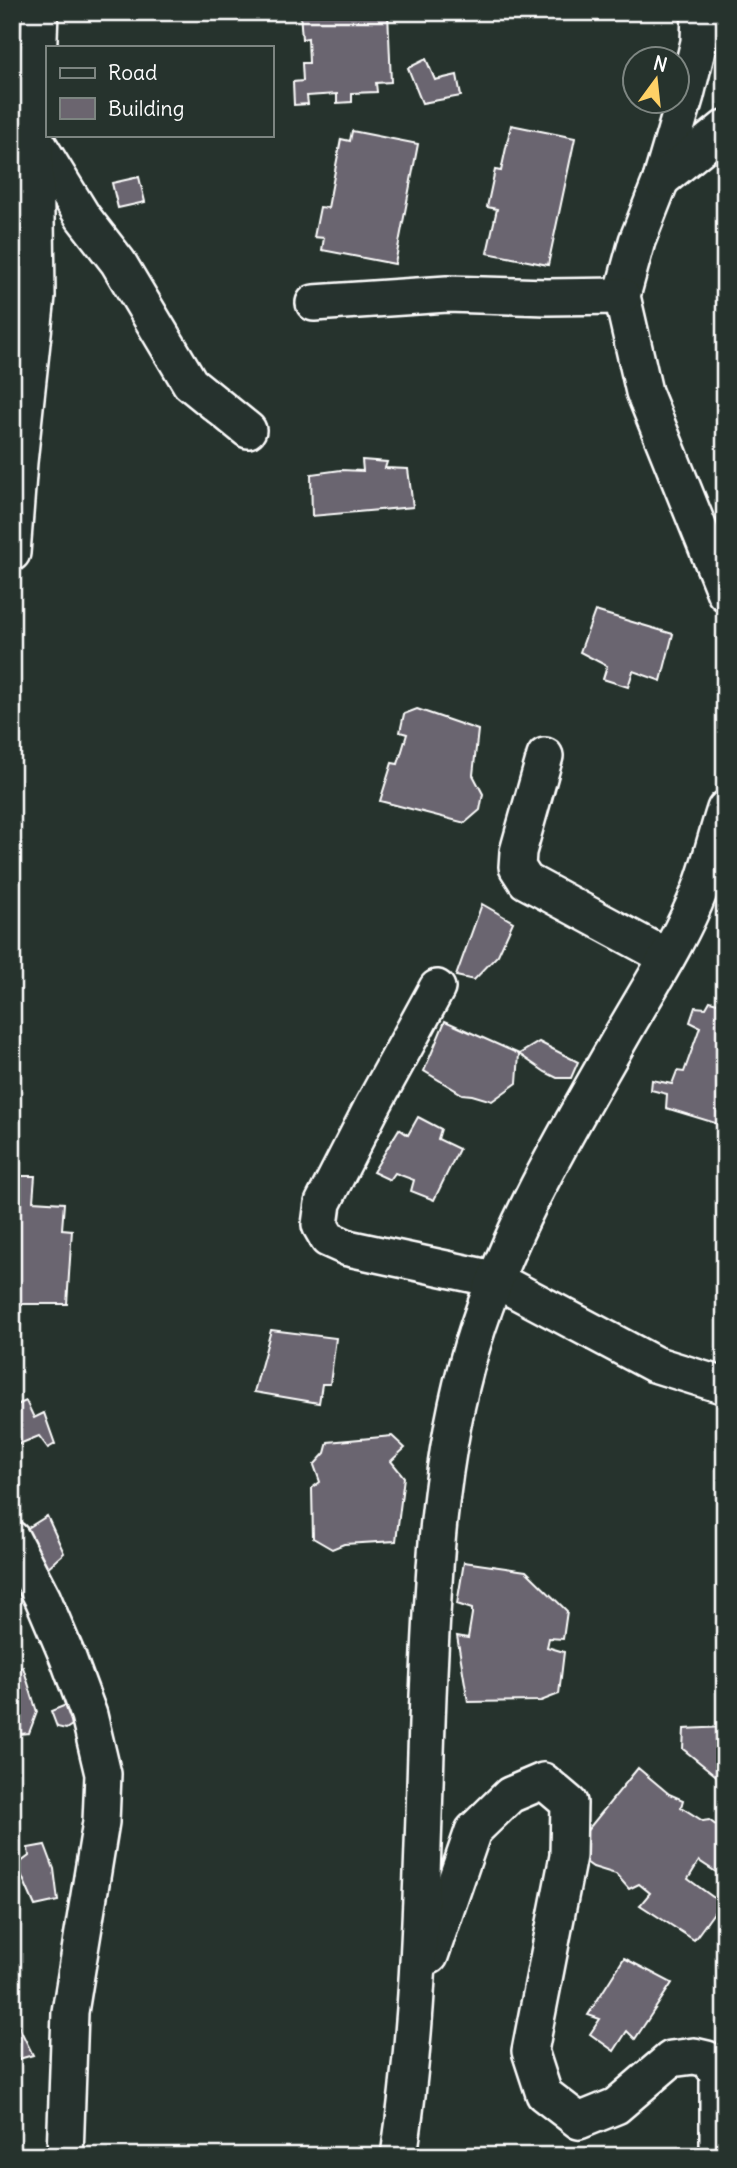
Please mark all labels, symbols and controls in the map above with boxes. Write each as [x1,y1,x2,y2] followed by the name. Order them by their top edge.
[46,46,273,136] legend
[622,46,692,116] north arrow
[651,50,670,77] text: N
[108,59,157,86] text: Road
[108,95,184,122] text: Building

